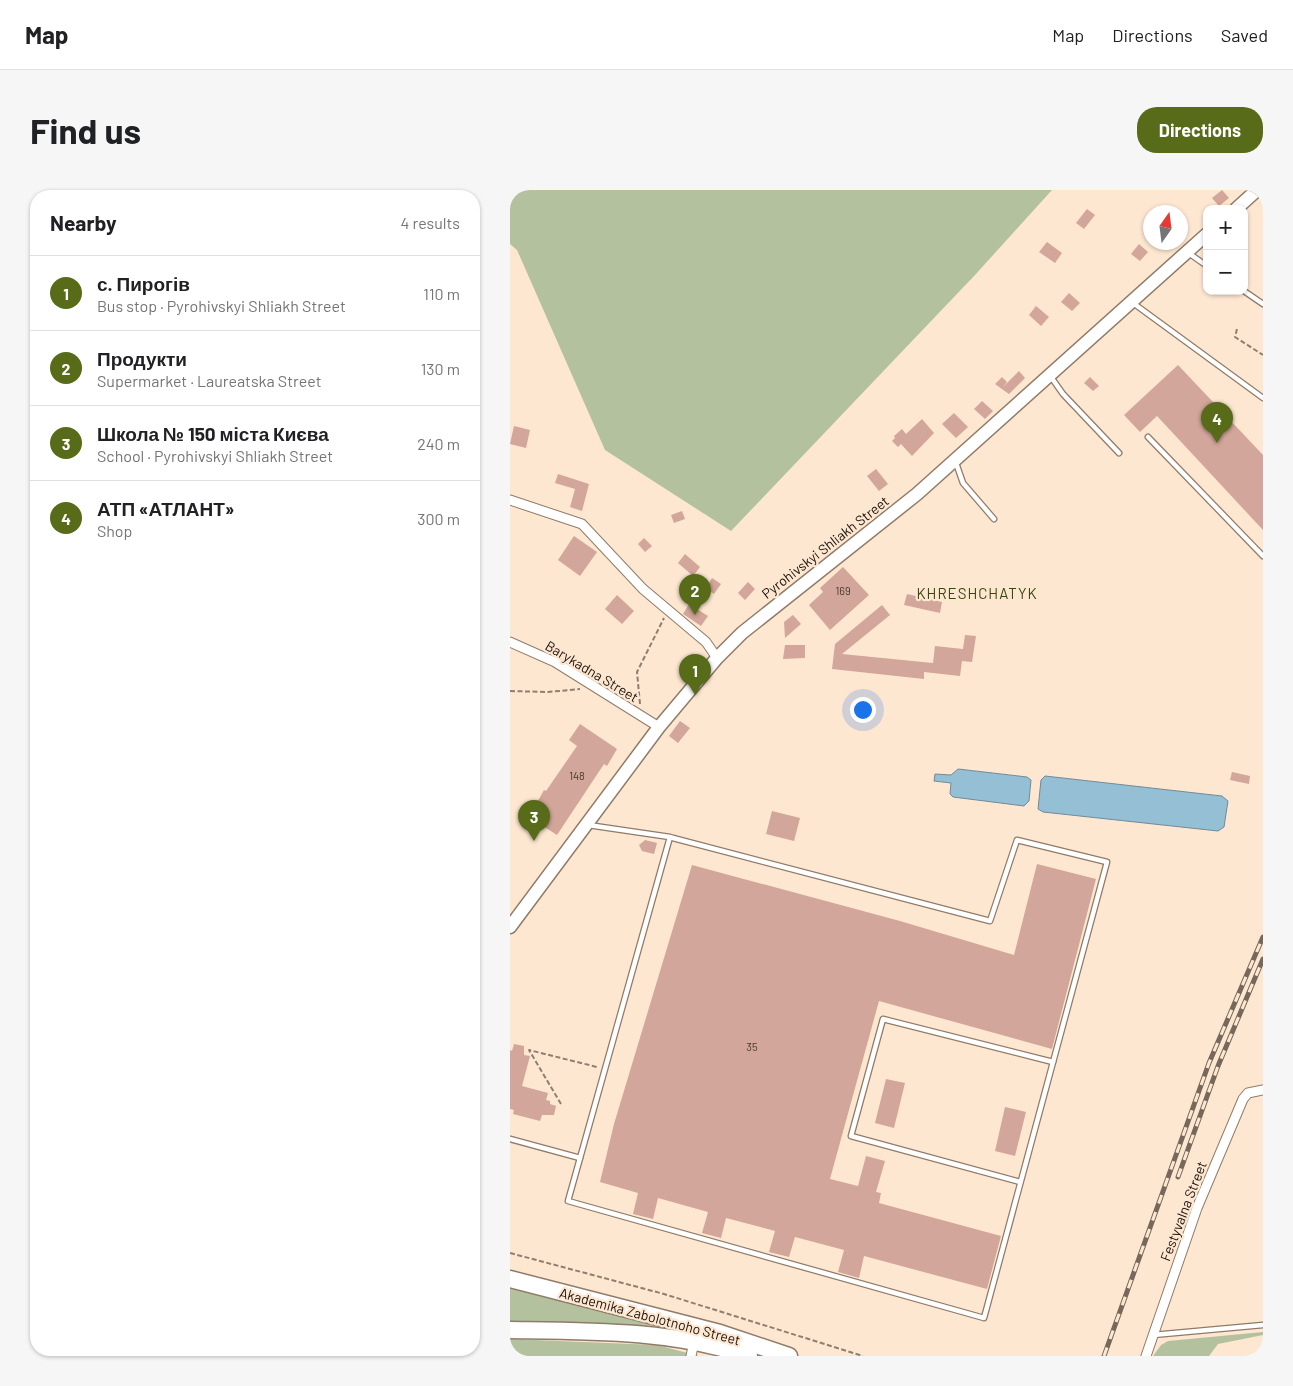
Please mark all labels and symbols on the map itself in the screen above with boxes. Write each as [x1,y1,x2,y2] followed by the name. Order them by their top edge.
[1143,205,1188,250] north arrow
[1201,402,1233,443] pin: 4
[758,492,892,602] street label: Pyrohivskyi Shliakh Street
[679,574,711,615] pin: 2
[835,584,851,597] house number: 169
[916,584,1038,602] district label: KHRESHCHATYK
[543,637,641,705] street label: Barykadna Street
[679,654,711,695] pin: 1
[850,697,876,723] your location
[569,769,585,782] house number: 148
[518,800,550,841] pin: 3
[746,1040,758,1053] house number: 35
[1156,1159,1210,1263] street label: Festyvalna Street
[558,1284,742,1348] street label: Akademika Zabolotnoho Street

